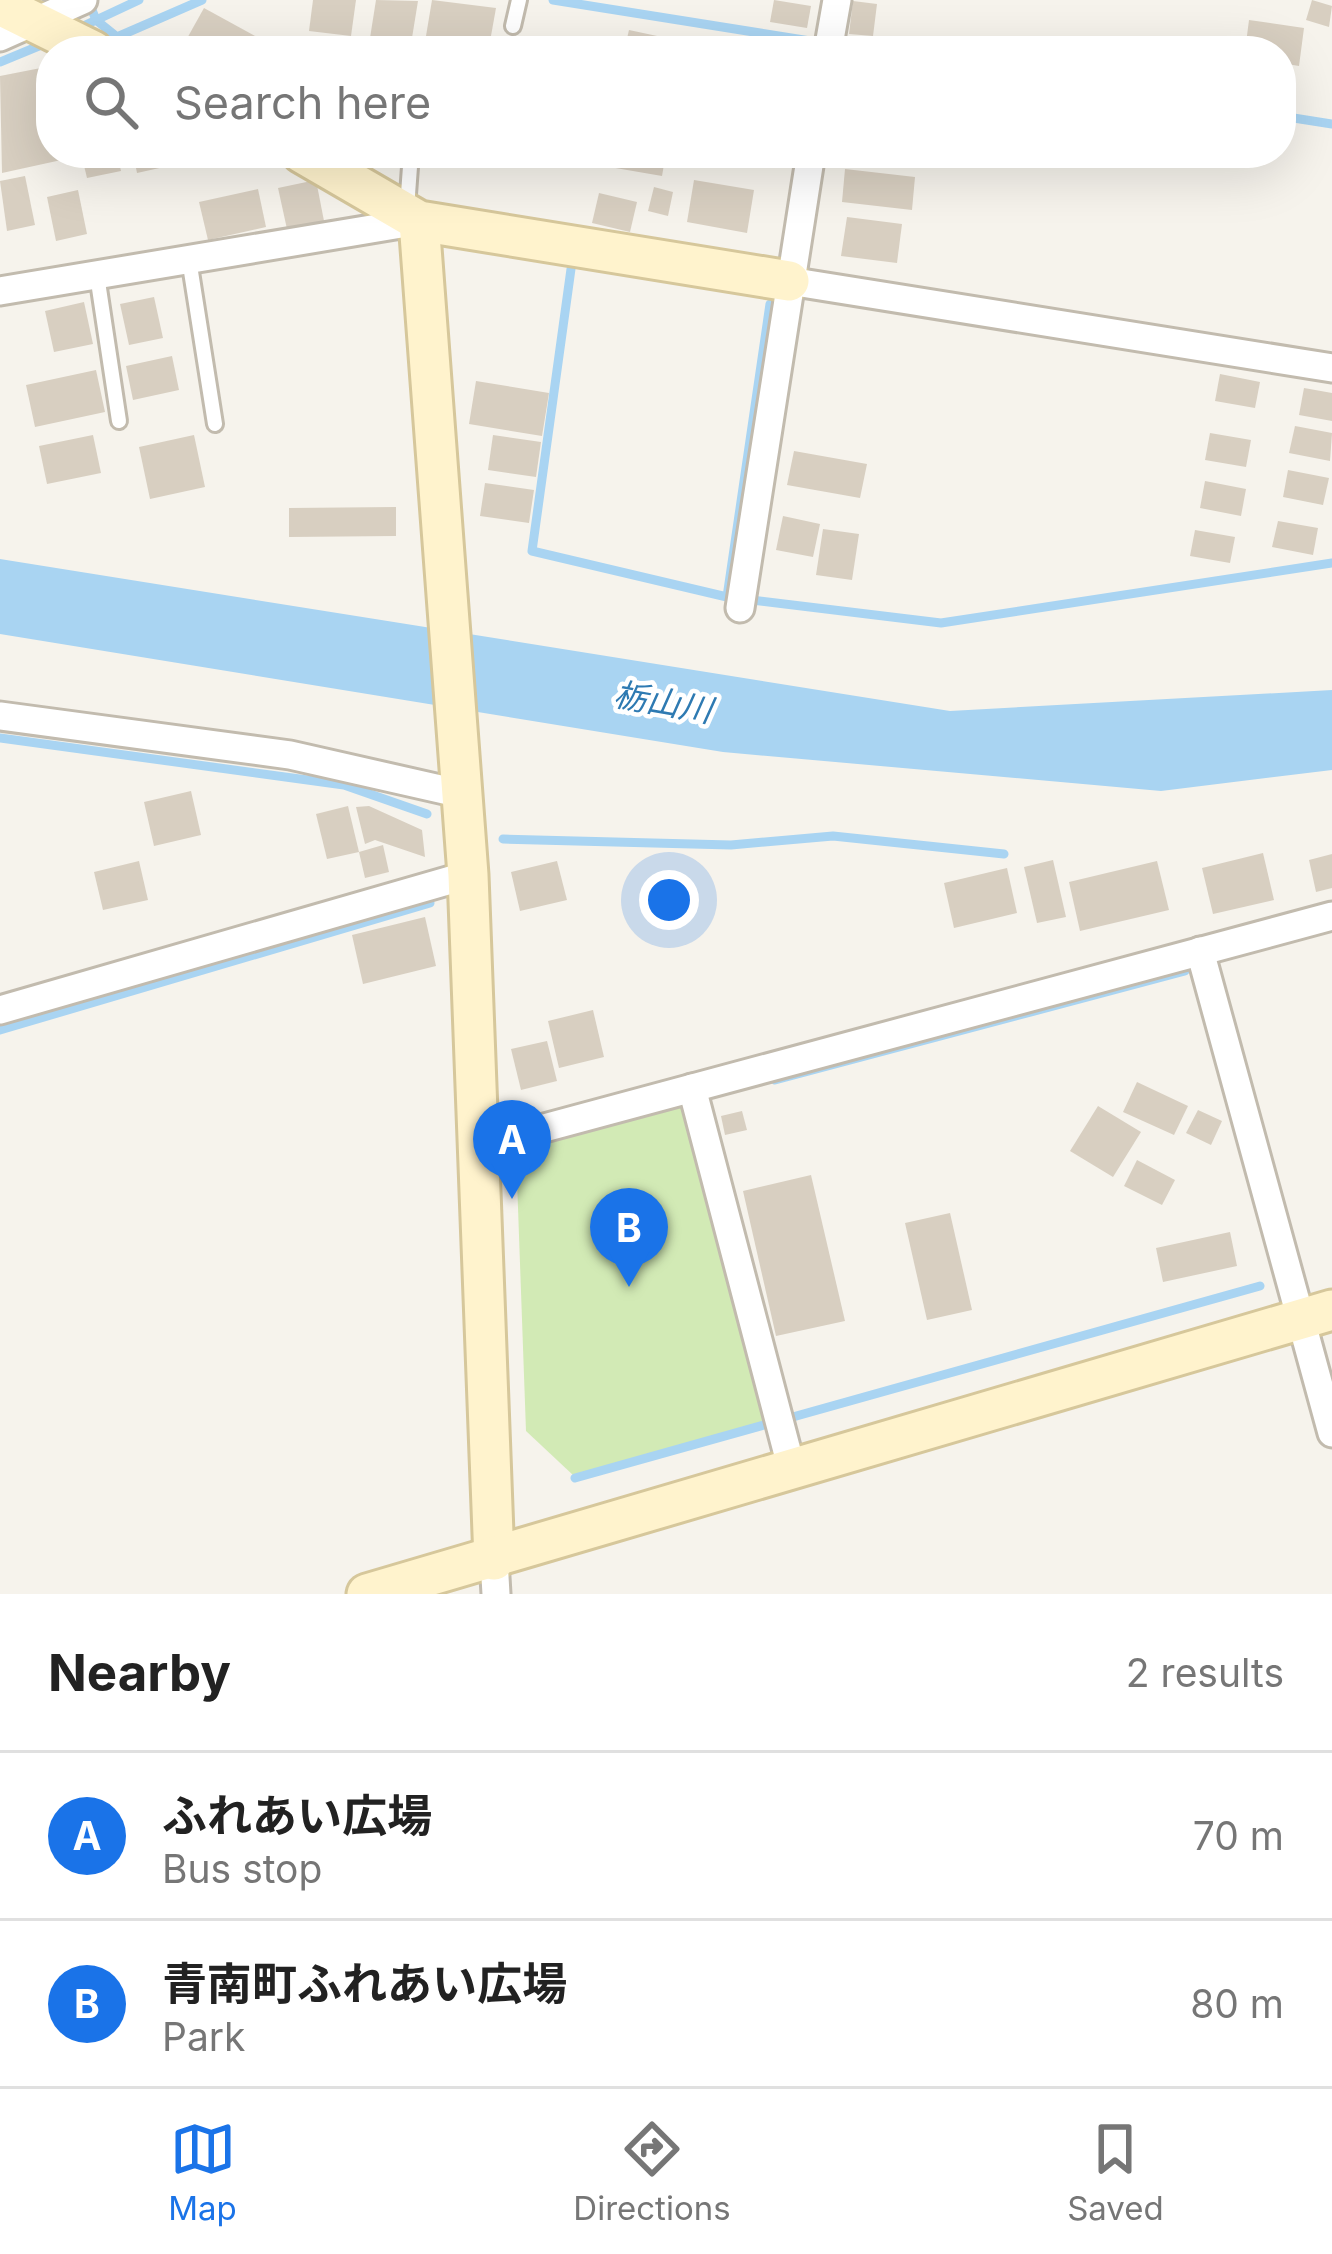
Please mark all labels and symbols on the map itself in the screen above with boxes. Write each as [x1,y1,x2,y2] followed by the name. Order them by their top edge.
[611,674,718,731] water label: 栃山川
[639,870,699,930] your location
[473,1100,551,1199] pin: A
[590,1188,668,1287] pin: B

